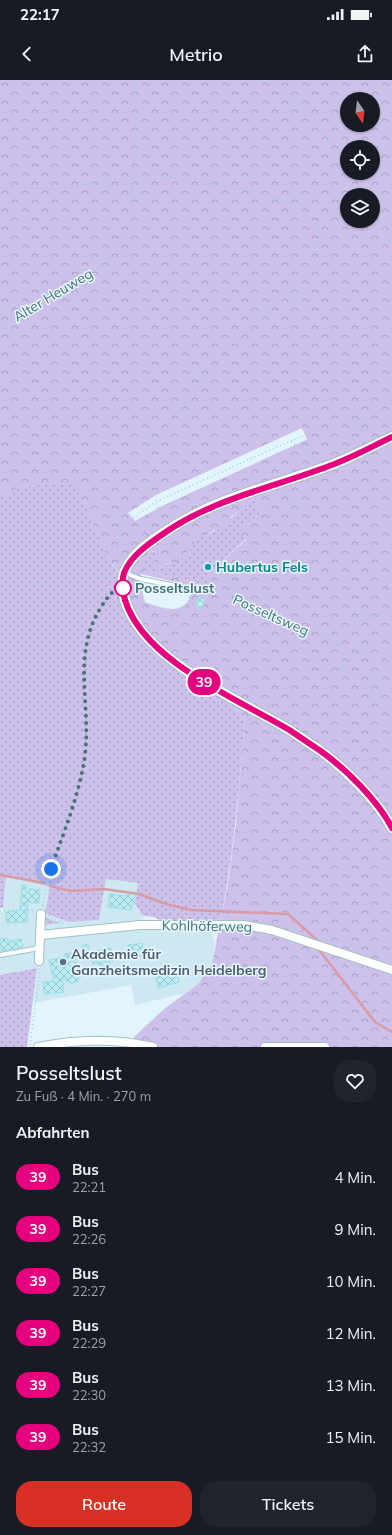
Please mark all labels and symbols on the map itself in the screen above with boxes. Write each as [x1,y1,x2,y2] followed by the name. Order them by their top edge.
[340,92,380,132] north arrow
[10,264,96,326] street label: Alter Heuweg
[216,558,308,576] place label: Hubertus Fels
[203,562,213,572] marker: Hubertus Fels
[114,579,132,597] marker: Posseltslust
[135,579,215,597] place label: Posseltslust
[230,590,312,640] street label: Posseltsweg
[186,669,222,695] line badge: 39
[41,859,61,879] your location
[162,916,252,936] street label: Kohlhöferweg
[71,945,266,979] place label: Akademie für Ganzheitsmedizin Heidelberg
[58,957,68,967] marker: Akademie für Ganzheitsmedizin Heidelberg

